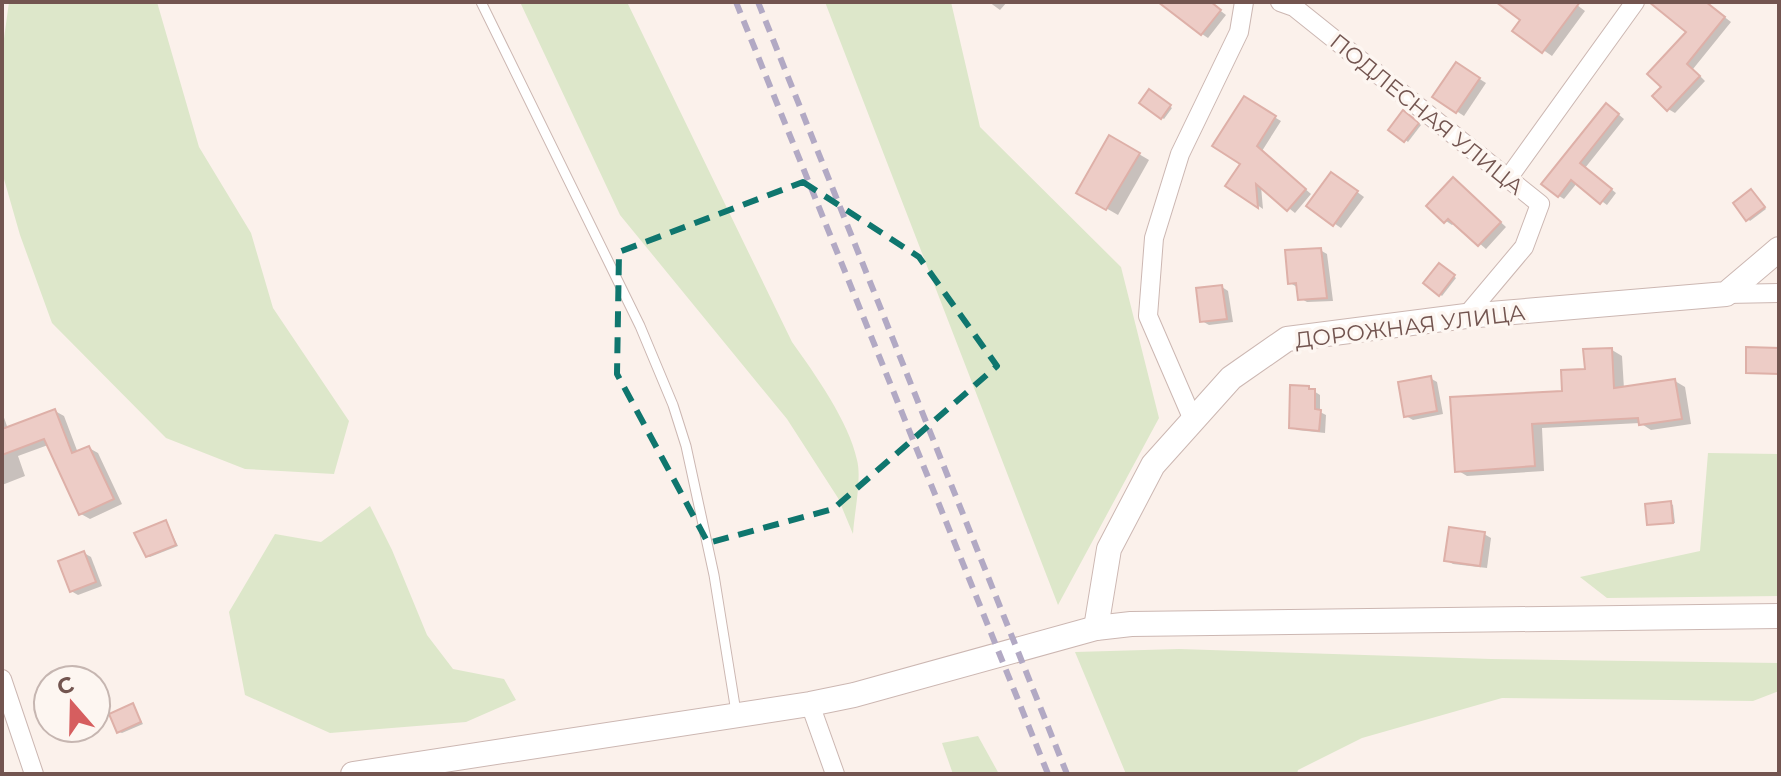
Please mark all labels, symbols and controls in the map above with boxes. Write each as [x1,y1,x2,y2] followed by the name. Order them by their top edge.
[1324,28,1529,201] street label: ПОДЛЕСНАЯ УЛИЦА
[1293,299,1527,354] street label: ДОРОЖНАЯ УЛИЦА
[32,664,112,744] north arrow
[53,670,77,701] text: С

